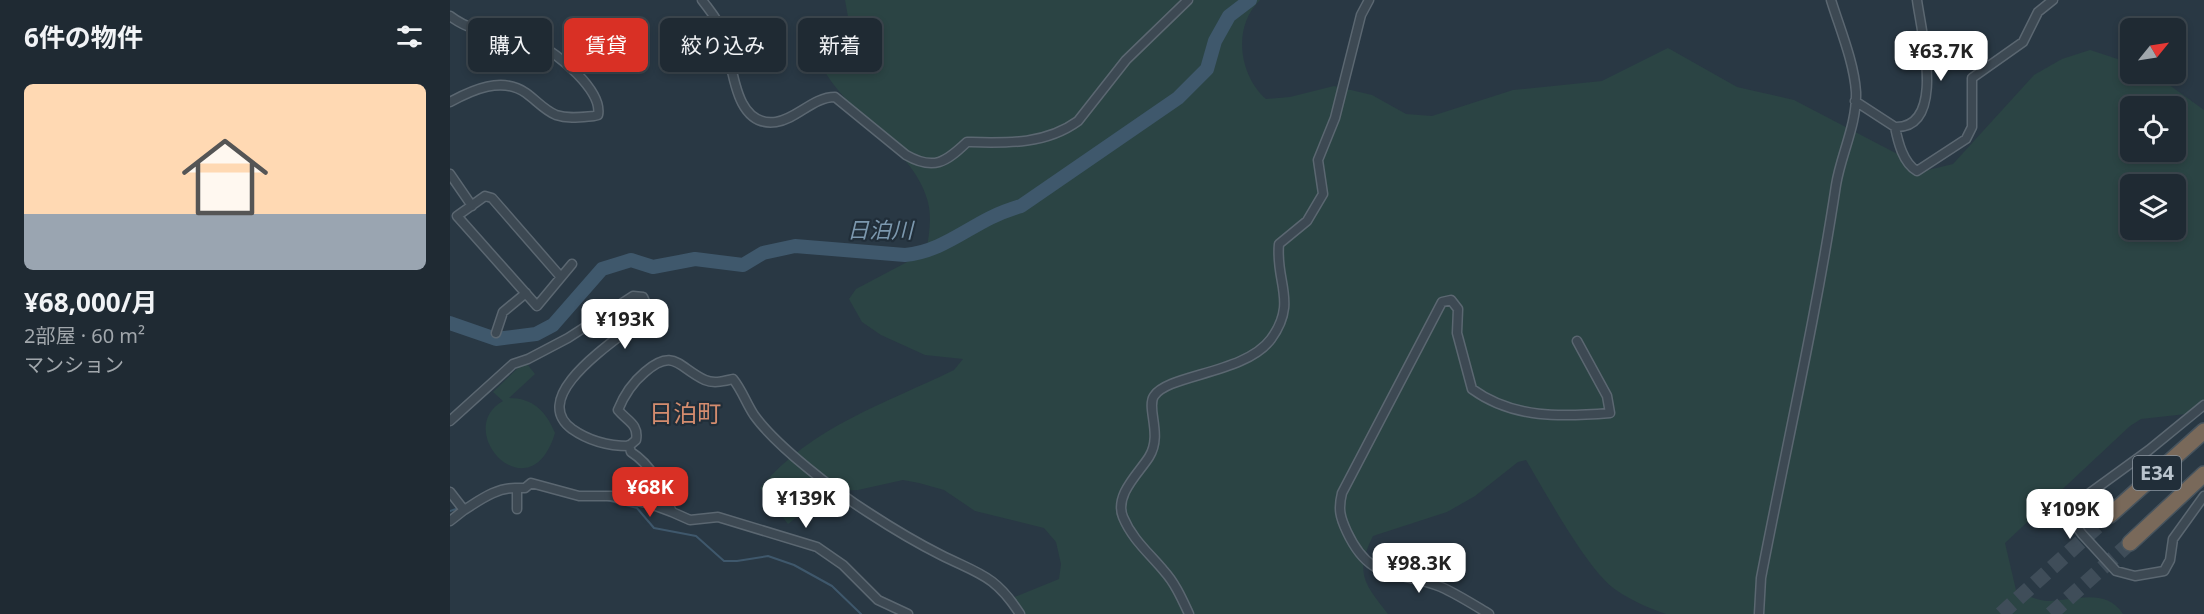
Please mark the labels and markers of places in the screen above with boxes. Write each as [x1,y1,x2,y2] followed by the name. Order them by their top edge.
[1892,31,1990,82] pin: ¥63.7K
[583,299,667,350] pin: ¥193K
[614,467,686,518] pin: ¥68K
[764,478,848,529] pin: ¥139K
[2028,489,2112,540] pin: ¥109K
[1370,543,1468,594] pin: ¥98.3K

